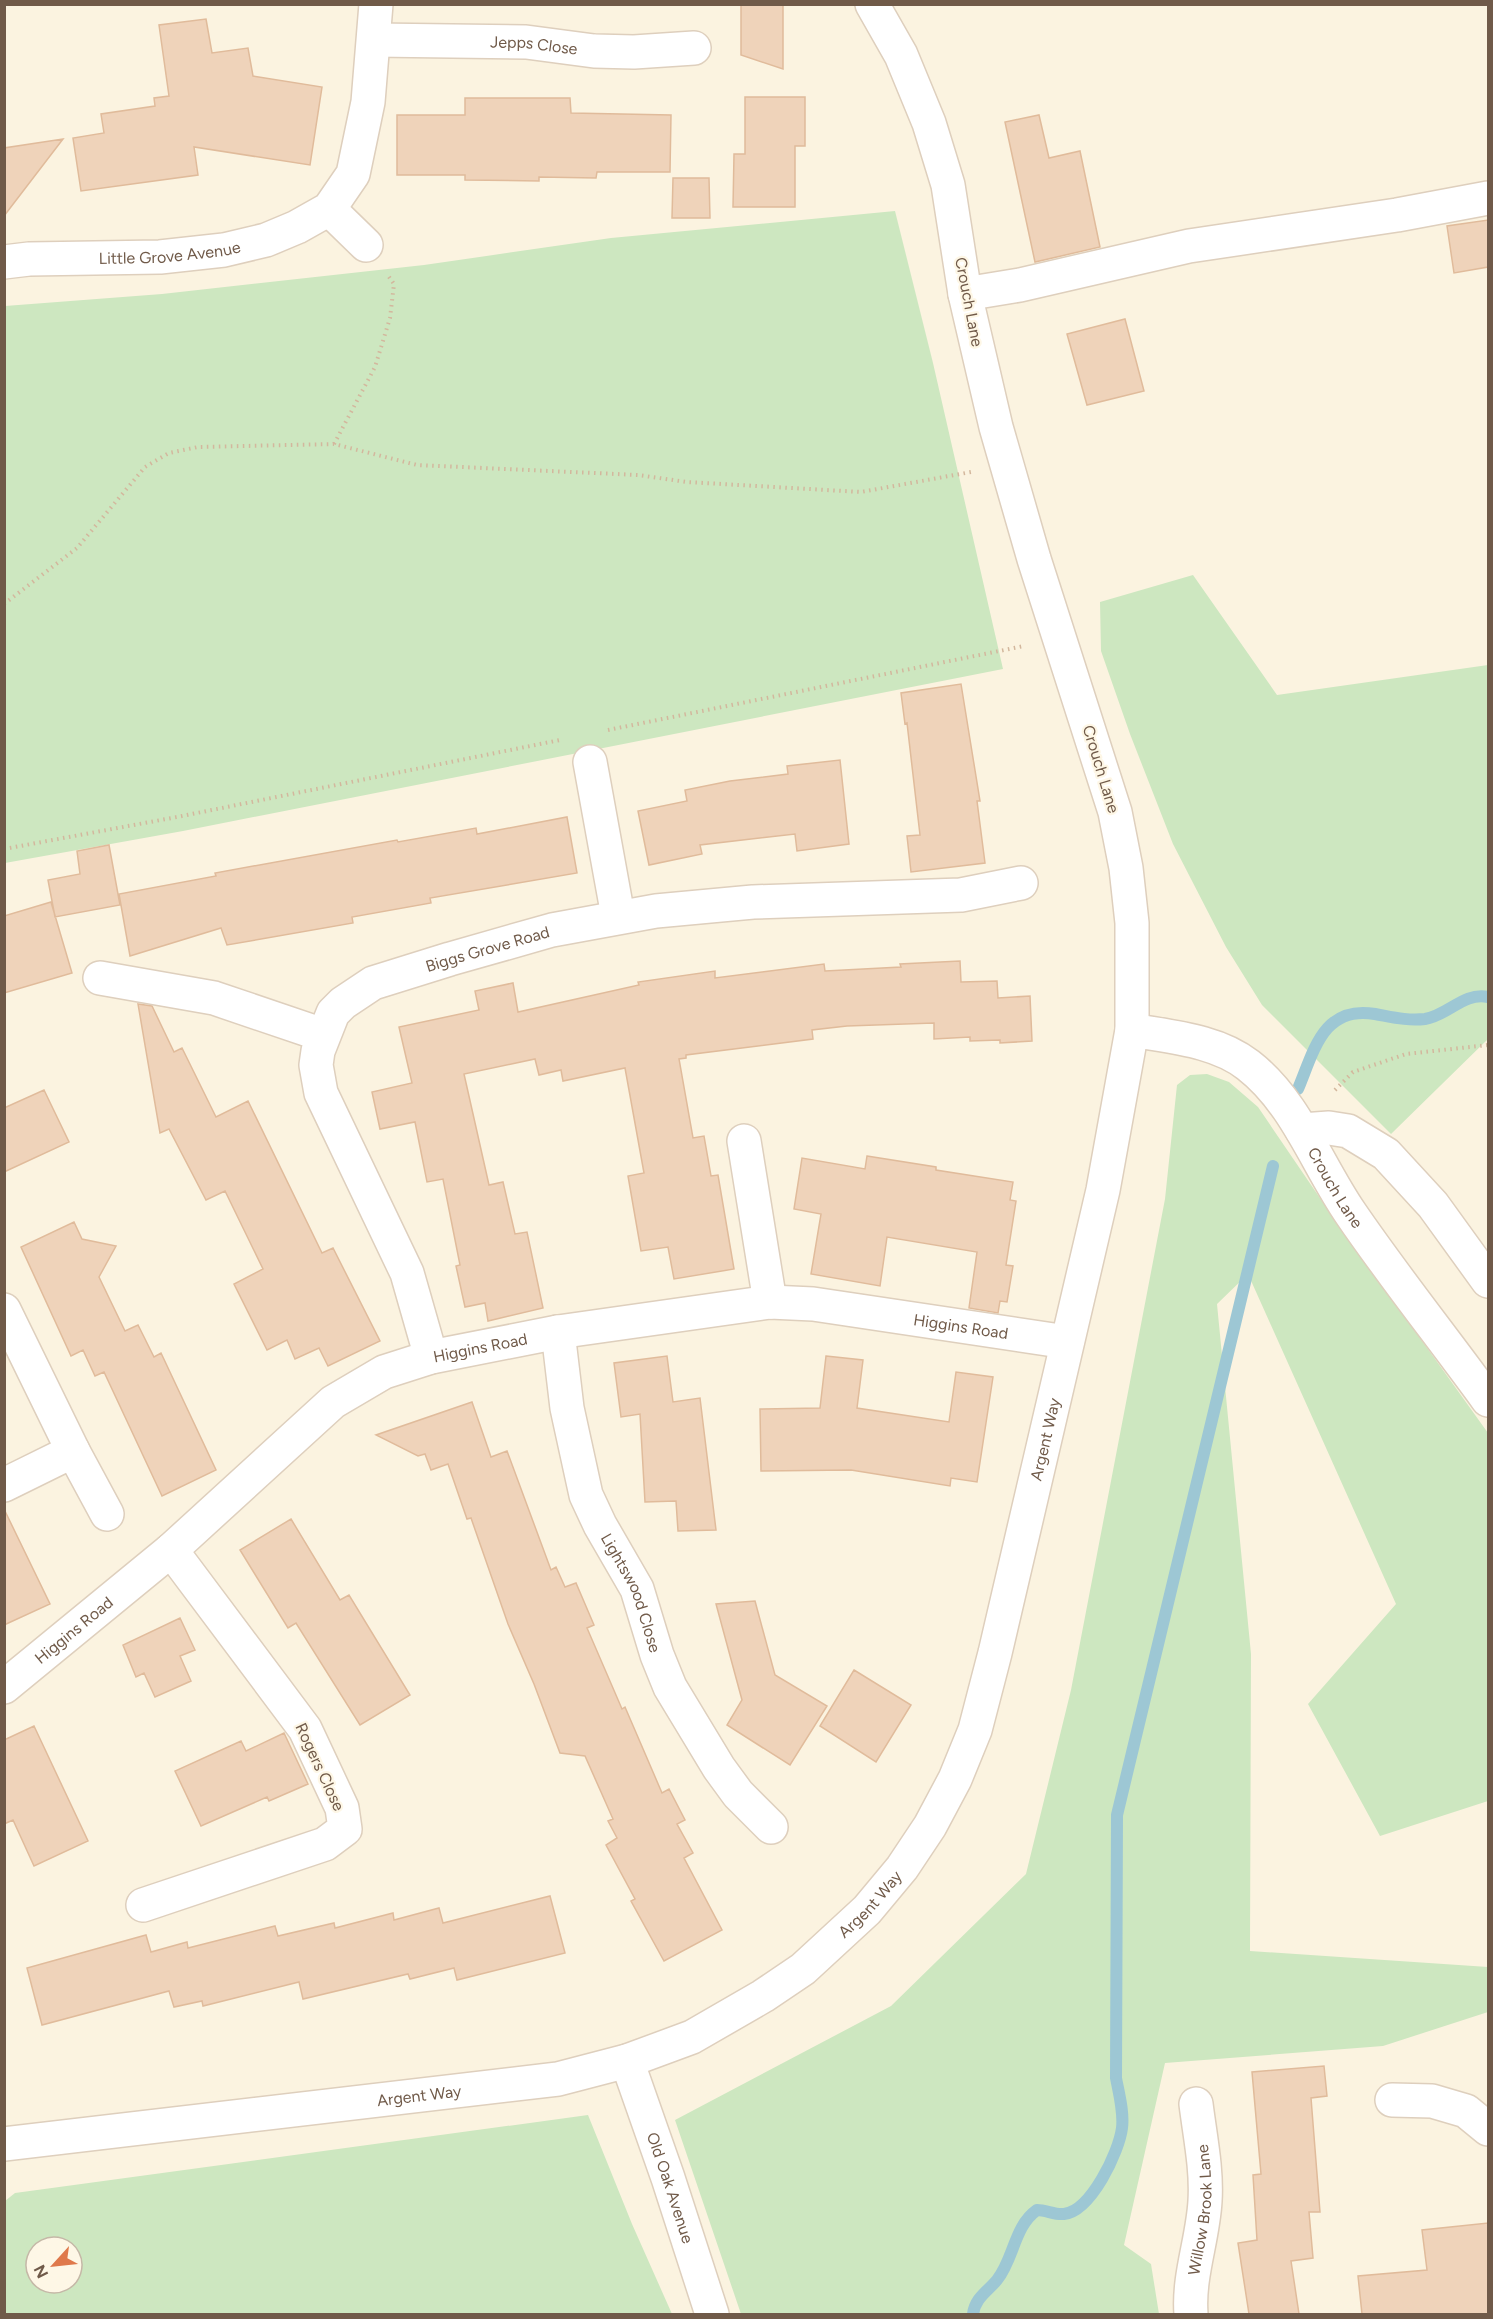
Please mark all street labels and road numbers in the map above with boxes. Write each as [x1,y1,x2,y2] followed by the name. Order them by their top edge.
[490,32,579,58] street label: Jepps Close
[99,237,242,267] street label: Little Grove Avenue
[951,256,987,349] street label: Crouch Lane
[1079,723,1123,815] street label: Crouch Lane
[423,922,552,976] street label: Biggs Grove Road
[1304,1144,1367,1232] street label: Crouch Lane
[912,1310,1009,1343] street label: Higgins Road
[431,1329,529,1366] street label: Higgins Road
[1026,1395,1064,1483] street label: Argent Way
[597,1530,665,1655] street label: Lightswood Close
[31,1592,117,1668] street label: Higgins Road
[291,1720,349,1814] street label: Rogers Close
[834,1866,906,1941] street label: Argent Way
[376,2081,463,2110] street label: Argent Way
[643,2130,698,2246] street label: Old Oak Avenue
[1184,2143,1215,2276] street label: Willow Brook Lane

